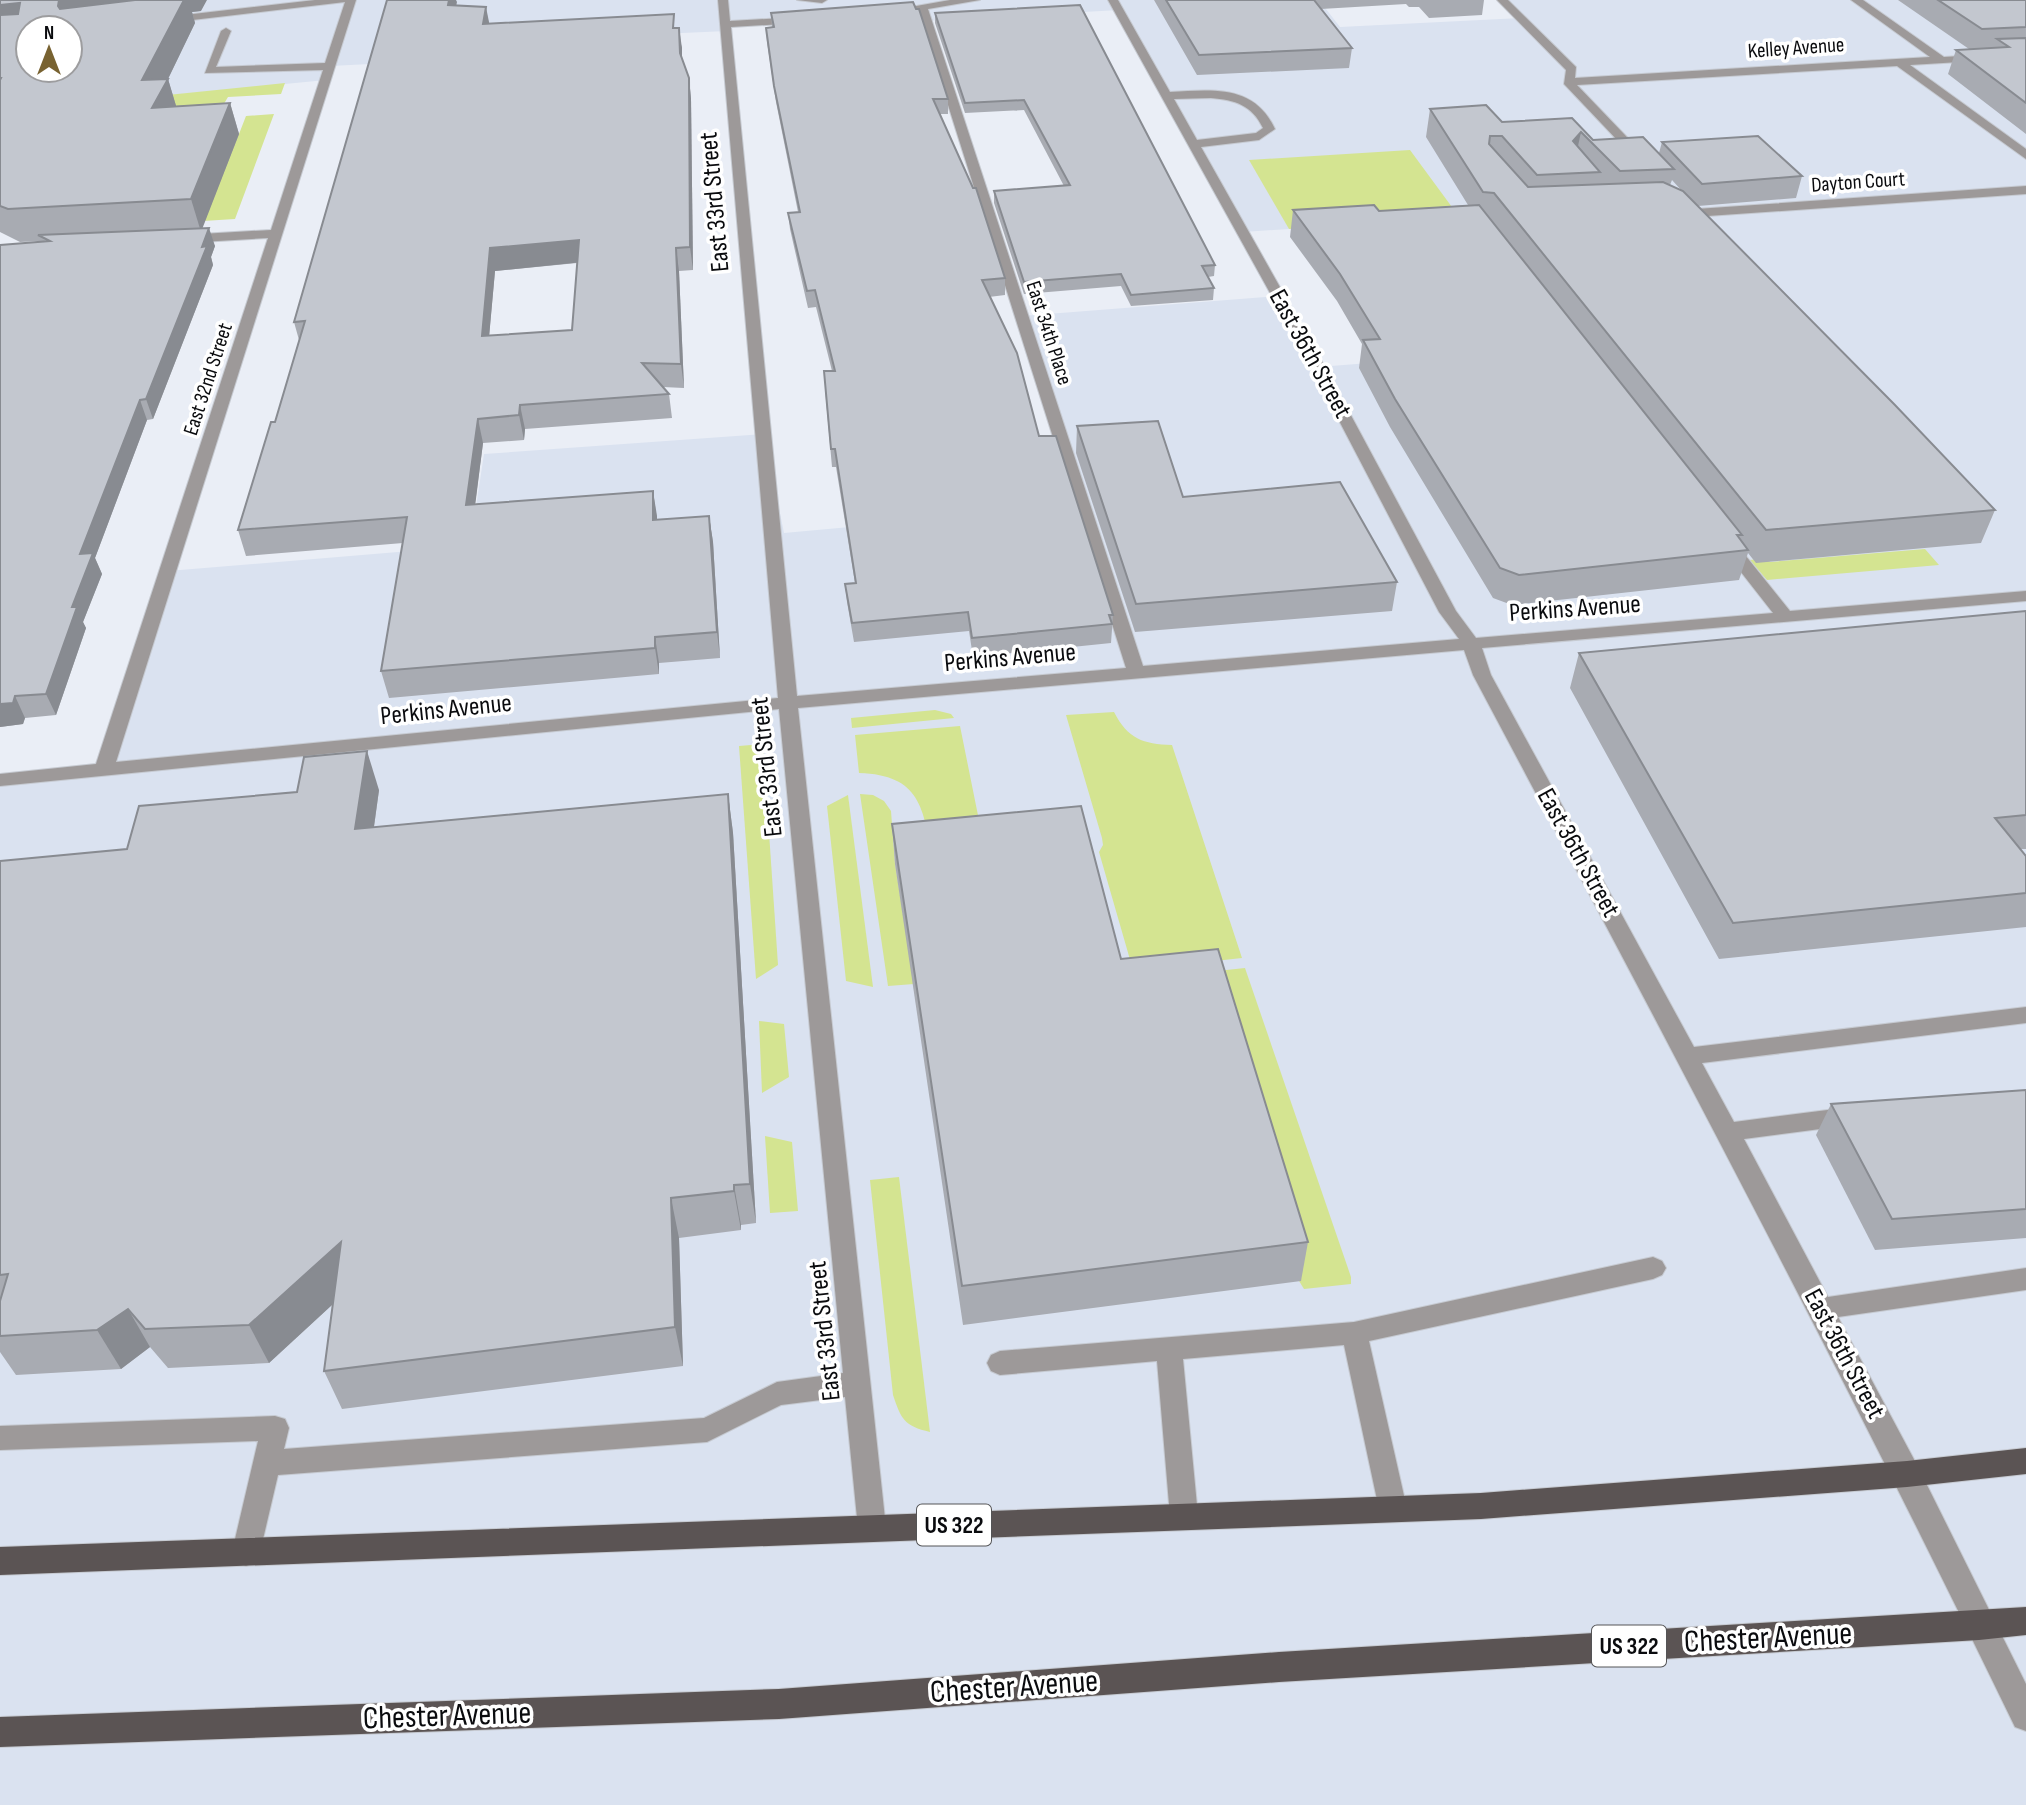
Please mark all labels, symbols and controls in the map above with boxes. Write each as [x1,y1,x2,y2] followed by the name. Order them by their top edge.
[14,14,84,84] north arrow
[44,22,54,45] text: N
[1747,32,1845,64] street label: Kelley Avenue
[693,131,737,273] street label: East 33rd Street
[1810,166,1906,198] street label: Dayton Court
[1020,278,1078,388] street label: East 34th Place
[1262,284,1358,424] street label: East 36th Street
[178,320,238,438] street label: East 32nd Street
[1508,589,1642,629] street label: Perkins Avenue
[943,637,1077,679] street label: Perkins Avenue
[379,688,513,732] street label: Perkins Avenue
[744,695,790,838] street label: East 33rd Street
[1530,783,1626,923] street label: East 36th Street
[802,1259,848,1402] street label: East 33rd Street
[1797,1284,1891,1424] street label: East 36th Street
[917,1504,991,1546] road number: US 322
[1683,1614,1853,1662] street label: Chester Avenue
[1592,1626,1666,1666] road number: US 322
[929,1662,1099,1712] street label: Chester Avenue
[362,1694,532,1738] street label: Chester Avenue

